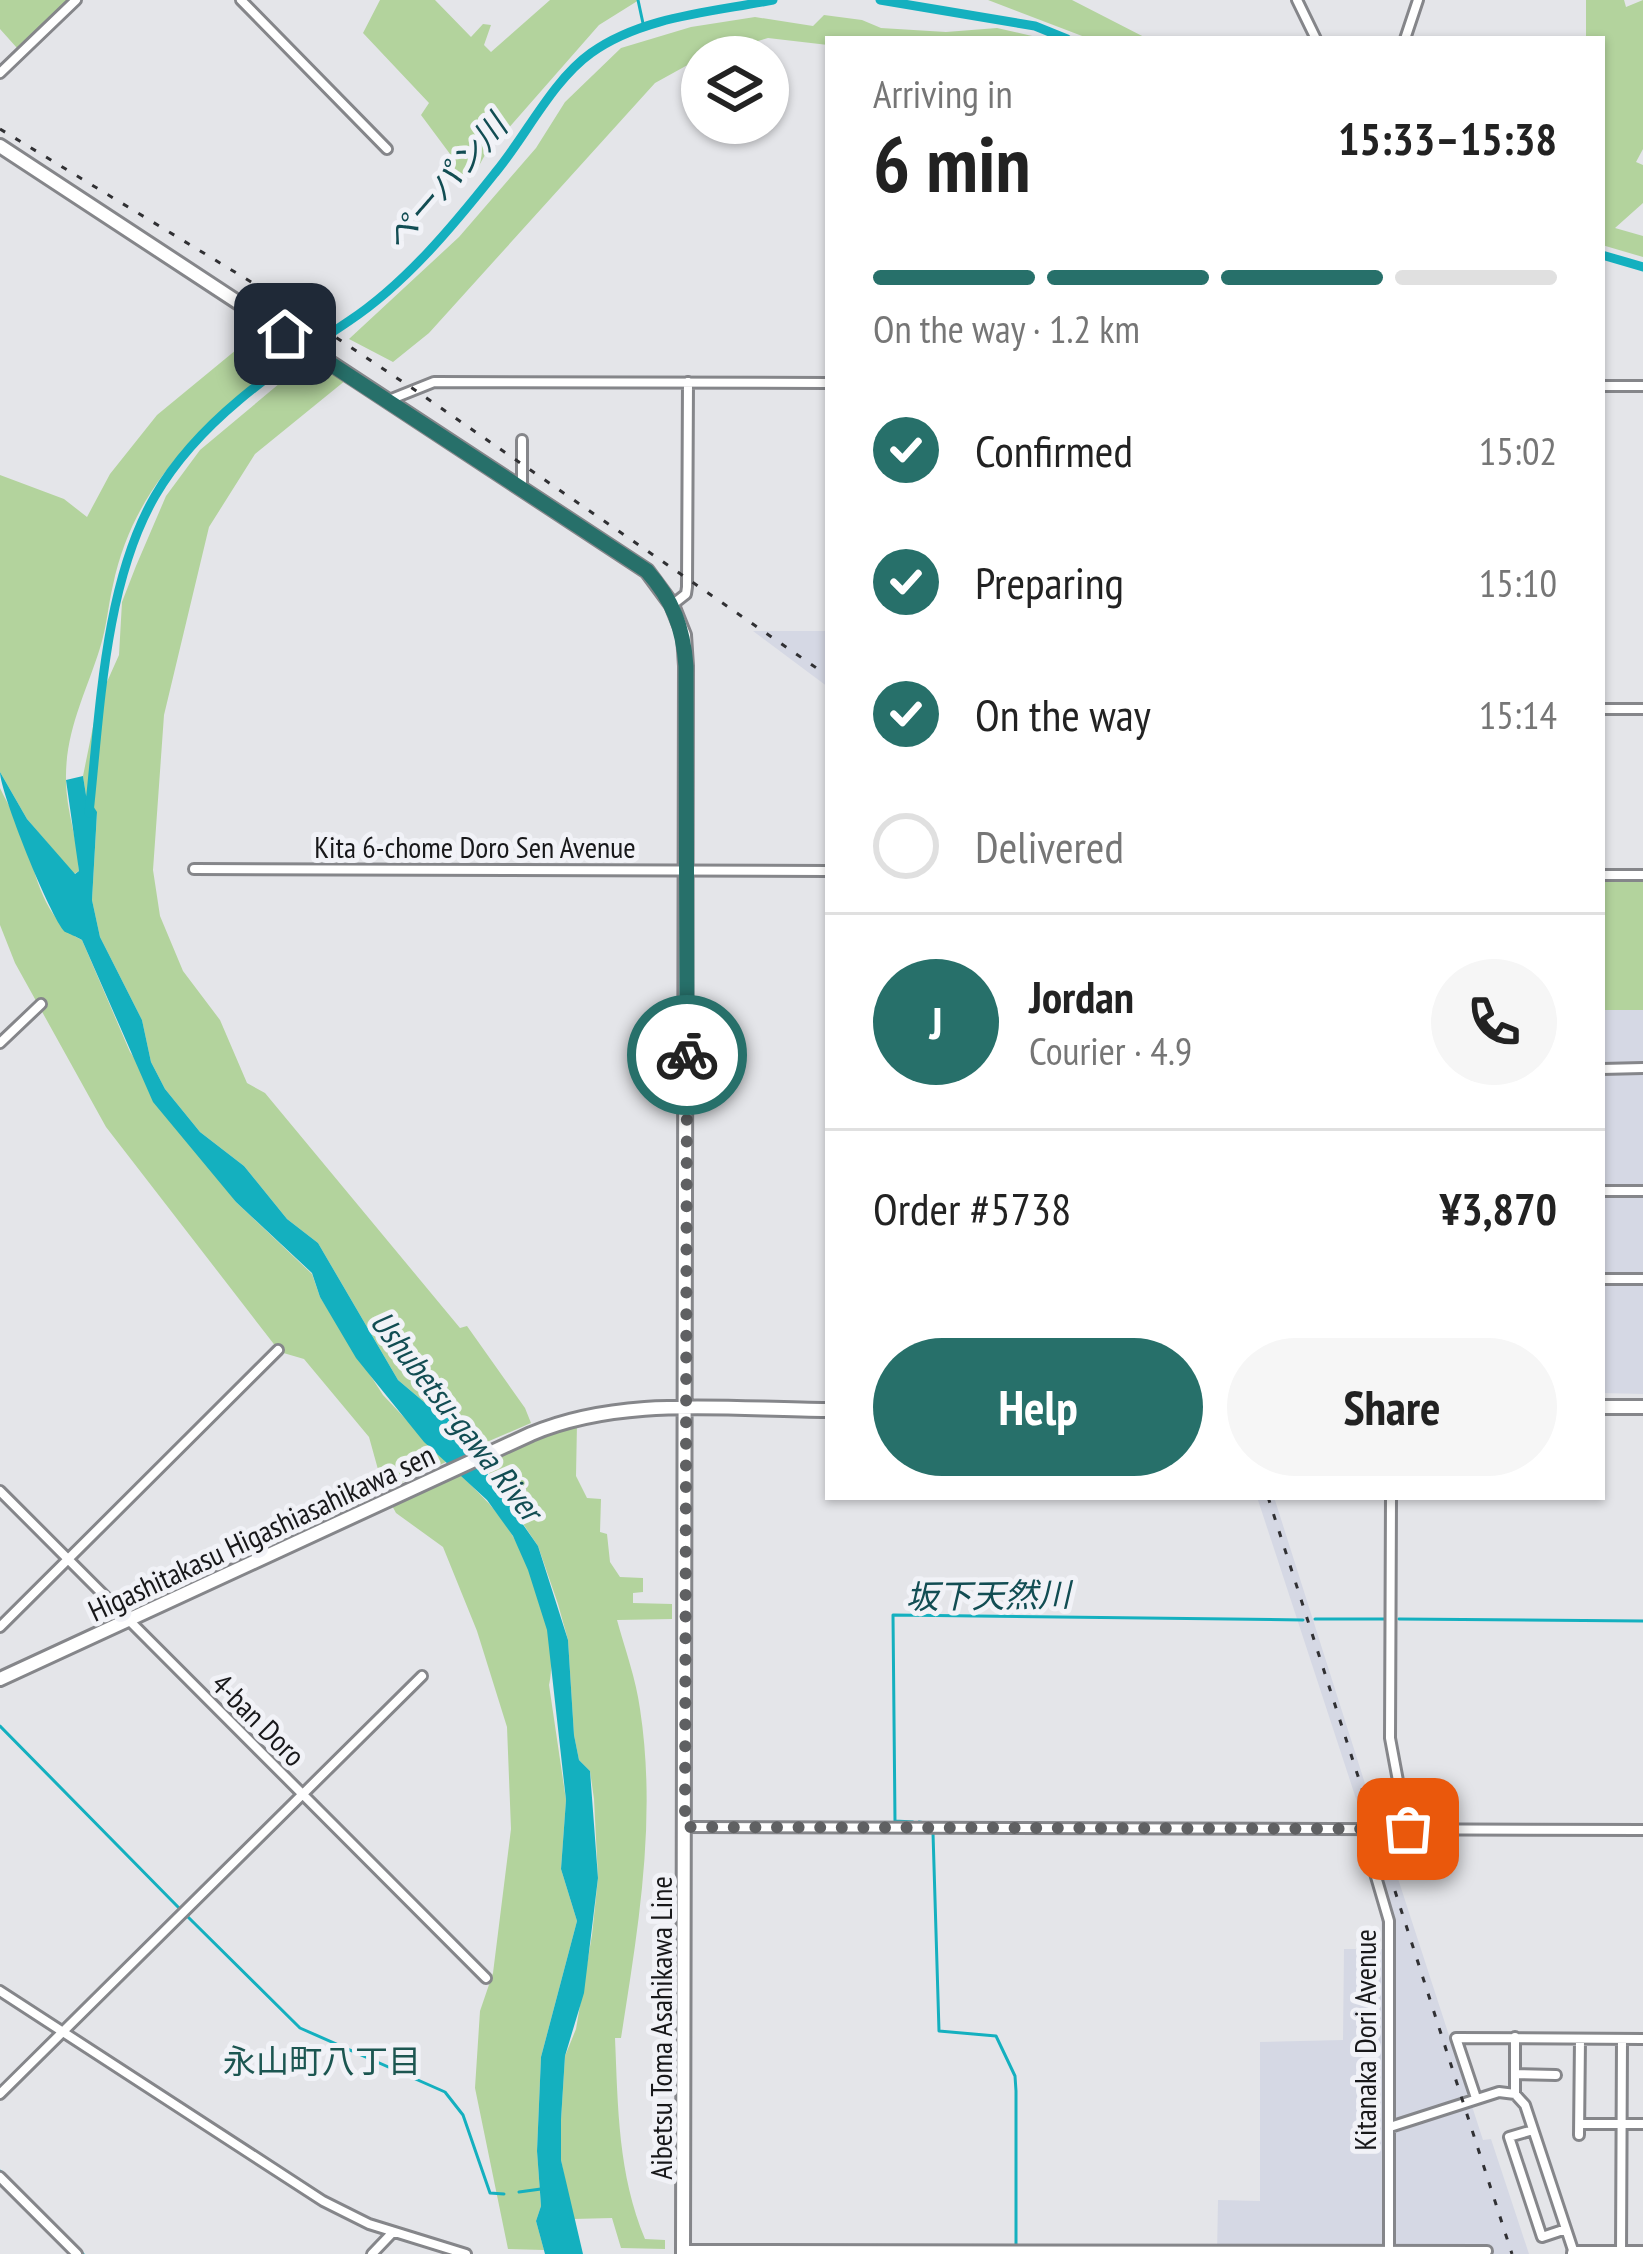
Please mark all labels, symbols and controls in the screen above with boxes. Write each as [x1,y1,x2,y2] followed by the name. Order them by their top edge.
[681,36,789,144] map controls
[681,36,789,144] button: layers
[873,68,1013,119] text: Arriving in
[374,103,518,259] water label: ペーパン川
[1338,109,1557,167] text: 15:33–15:38
[873,113,1031,214] text: 6 min
[234,283,336,385] pin
[252,301,318,367] icon: home
[873,303,1140,354] text: On the way · 1.2 km
[873,417,939,483] icon: check
[975,421,1133,479] text: Confirmed
[1479,425,1557,476] text: 15:02
[873,549,939,615] icon: check
[975,553,1124,611] text: Preparing
[1479,557,1557,608] text: 15:10
[873,681,939,747] icon: check
[975,685,1151,743] text: On the way
[1479,689,1557,740] text: 15:14
[975,817,1124,875] text: Delivered
[314,827,636,866] street label: Kita 6-chome Doro Sen Avenue
[1431,959,1557,1085] button: phone
[1029,967,1134,1025] text: Jordan
[929,993,943,1051] text: J
[627,995,747,1115] courier
[654,1022,720,1088] icon: bike
[1029,1025,1192,1076] text: Courier · 4.9
[873,1179,1071,1237] text: Order #5738
[1440,1179,1557,1237] text: ¥3,870
[362,1301,555,1532] water label: Ushubetsu-gawa River
[873,1338,1203,1476] button: Help
[1227,1338,1557,1476] button: Share
[82,1435,440,1629] street label: Higashitakasu Higashiasahikawa sen
[905,1572,1074,1618] water label: 坂下天然川
[204,1664,314,1774] street label: 4-ban Doro
[1357,1778,1459,1880] pin
[1375,1796,1441,1862] icon: bag
[641,1876,680,2180] street label: Aibetsu Toma Asahikawa Line
[1345,1929,1384,2151] street label: Kitanaka Dori Avenue
[223,2039,421,2082] district label: 永山町八丁目

